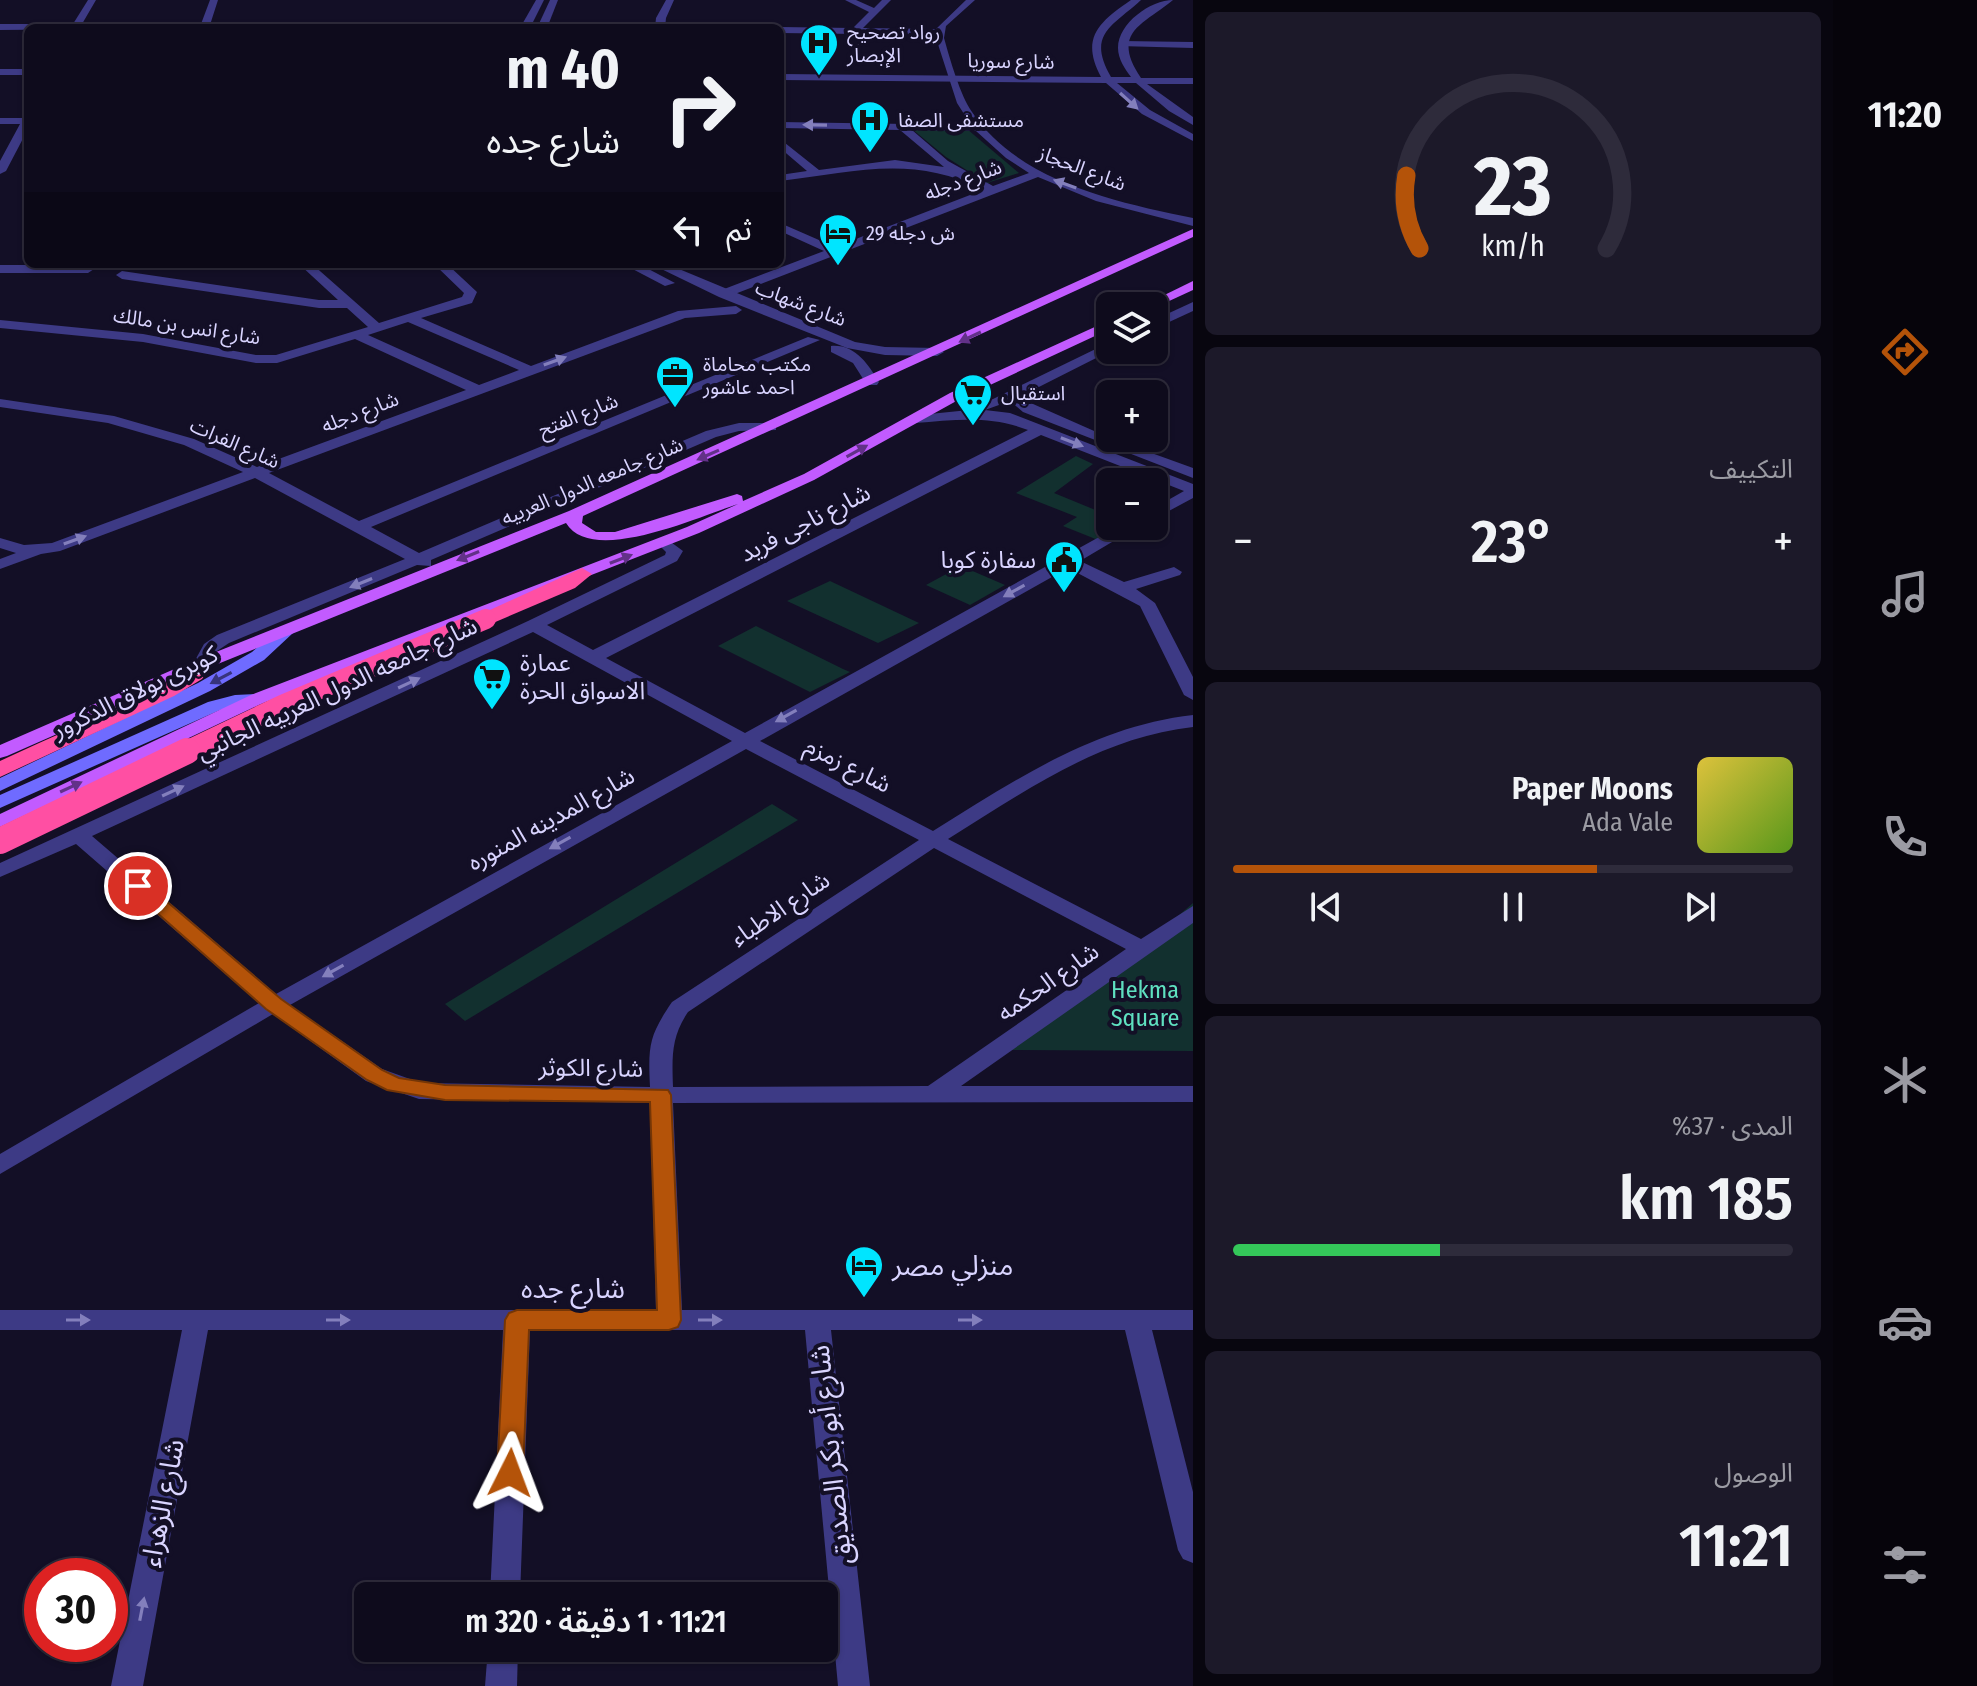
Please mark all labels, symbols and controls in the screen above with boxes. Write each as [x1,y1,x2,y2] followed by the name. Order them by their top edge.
[846,20,940,68] place label: رواد تصحيح الإبصار
[798,22,840,77] hospital icon: رواد تصحيح الإبصار
[506,36,620,103] text: 40 m
[967,48,1055,77] street label: شارع سوريا
[648,56,752,160] icon: right
[1119,92,1139,109] one-way arrow
[1868,93,1942,137] text: 11:20
[849,99,891,154] hospital icon: مستشفى الصفا
[898,108,1024,132] place label: مستشفى الصفا
[486,119,620,163] text: شارع جده
[802,119,827,131] one-way arrow
[1473,137,1552,237] text: 23
[1033,140,1129,199] street label: شارع الحجاز
[921,154,1006,208] street label: شارع دجله
[1052,177,1076,190] one-way arrow
[666,208,710,252] icon: left
[726,212,752,248] text: ثم
[817,212,859,267] hotel icon: 29 ش دجله
[866,221,955,245] place label: 29 ش دجله
[1481,230,1545,265] text: km/h
[751,275,850,334] street label: شارع شهاب
[1096,292,1168,540] map controls
[1096,292,1168,364] button: layers
[111,303,262,352] street label: شارع انس بن مالك
[1877,324,1933,380] icon: directions
[958,330,982,344] one-way arrow
[702,352,811,399] place label: مكتب محاماة احمد عاشور
[543,354,567,367] one-way arrow
[654,354,696,409] office icon: مكتب محاماة احمد عاشور
[952,372,994,427] supermarket icon: استقبال
[1096,380,1168,452] button: +
[1001,381,1065,405] place label: استقبال
[318,386,403,440] street label: شارع دجله
[535,388,623,445] street label: شارع الفتح
[185,413,284,476] street label: شارع الفرات
[498,432,688,533] street label: شارع جامعه الدول العربيه
[1060,436,1084,449] one-way arrow
[845,444,868,458] one-way arrow
[696,449,719,462] one-way arrow
[1709,454,1793,485] text: التكييف
[1096,468,1168,540] button: −
[735,478,876,571] street label: شارع ناجى فريد
[1471,506,1555,578] text: 23°
[1233,515,1253,568] text: −
[1773,515,1793,568] text: +
[63,533,87,546] one-way arrow
[1043,539,1085,594] public building icon: سفارة كوبا
[940,546,1036,574] place label: سفارة كوبا
[456,550,480,563] one-way arrow
[609,552,633,565] one-way arrow
[1877,566,1933,622] icon: music
[349,577,373,590] one-way arrow
[1003,583,1025,597] one-way arrow
[192,612,484,771] street label: شارع جامعه الدول العربيه الجانبي
[47,639,223,745] street label: كوبرى بولاق الدكرور
[520,649,645,705] place label: عمارة الاسواق الحرة
[471,656,513,711] supermarket icon: عمارة الاسواق الحرة
[209,671,232,684] one-way arrow
[397,676,420,689] one-way arrow
[775,710,798,723] one-way arrow
[798,731,896,802] street label: شارع زمزم
[463,762,641,879] street label: شارع المدينه المنوره
[1512,771,1673,807] text: Paper Moons
[59,780,82,794] one-way arrow
[161,785,184,798] one-way arrow
[1582,807,1673,838] text: Ada Vale
[1877,809,1933,865] icon: phone
[548,837,571,850] one-way arrow
[104,852,172,920] pin
[116,864,160,908] icon: arrive
[725,866,837,955] street label: شارع الاطباء
[1304,885,1348,929] icon: previous
[1491,885,1535,929] icon: pause
[1678,885,1722,929] icon: next
[992,937,1106,1030] street label: شارع الحكمه
[322,964,344,978] one-way arrow
[1111,976,1179,1032] park label: Hekma Square
[1877,1052,1933,1108] icon: climate
[537,1053,644,1086] street label: شارع الكوثر
[1672,1111,1793,1142] text: المدى · 37%
[1619,1163,1793,1235] text: 185 km
[843,1244,885,1299] hotel icon: منزلي مصر
[891,1249,1014,1286] place label: منزلي مصر
[521,1272,625,1309] street label: شارع جده
[1877,1294,1933,1350] icon: car
[66,1314,91,1326] one-way arrow
[326,1314,351,1326] one-way arrow
[698,1314,723,1326] one-way arrow
[958,1314,983,1326] one-way arrow
[801,1343,862,1567] street label: شارع أبو بكر الصديق
[468,1431,552,1515] position arrow
[134,1436,195,1571] street label: شارع الزهراء
[1714,1458,1793,1489] text: الوصول
[1679,1510,1793,1582] text: 11:21
[1877,1537,1933,1593] icon: filters
[24,1558,128,1662] speed limit sign: 30
[136,1597,148,1622] one-way arrow
[465,1604,727,1640] text: 11:21 · 1 دقيقة · 320 m

